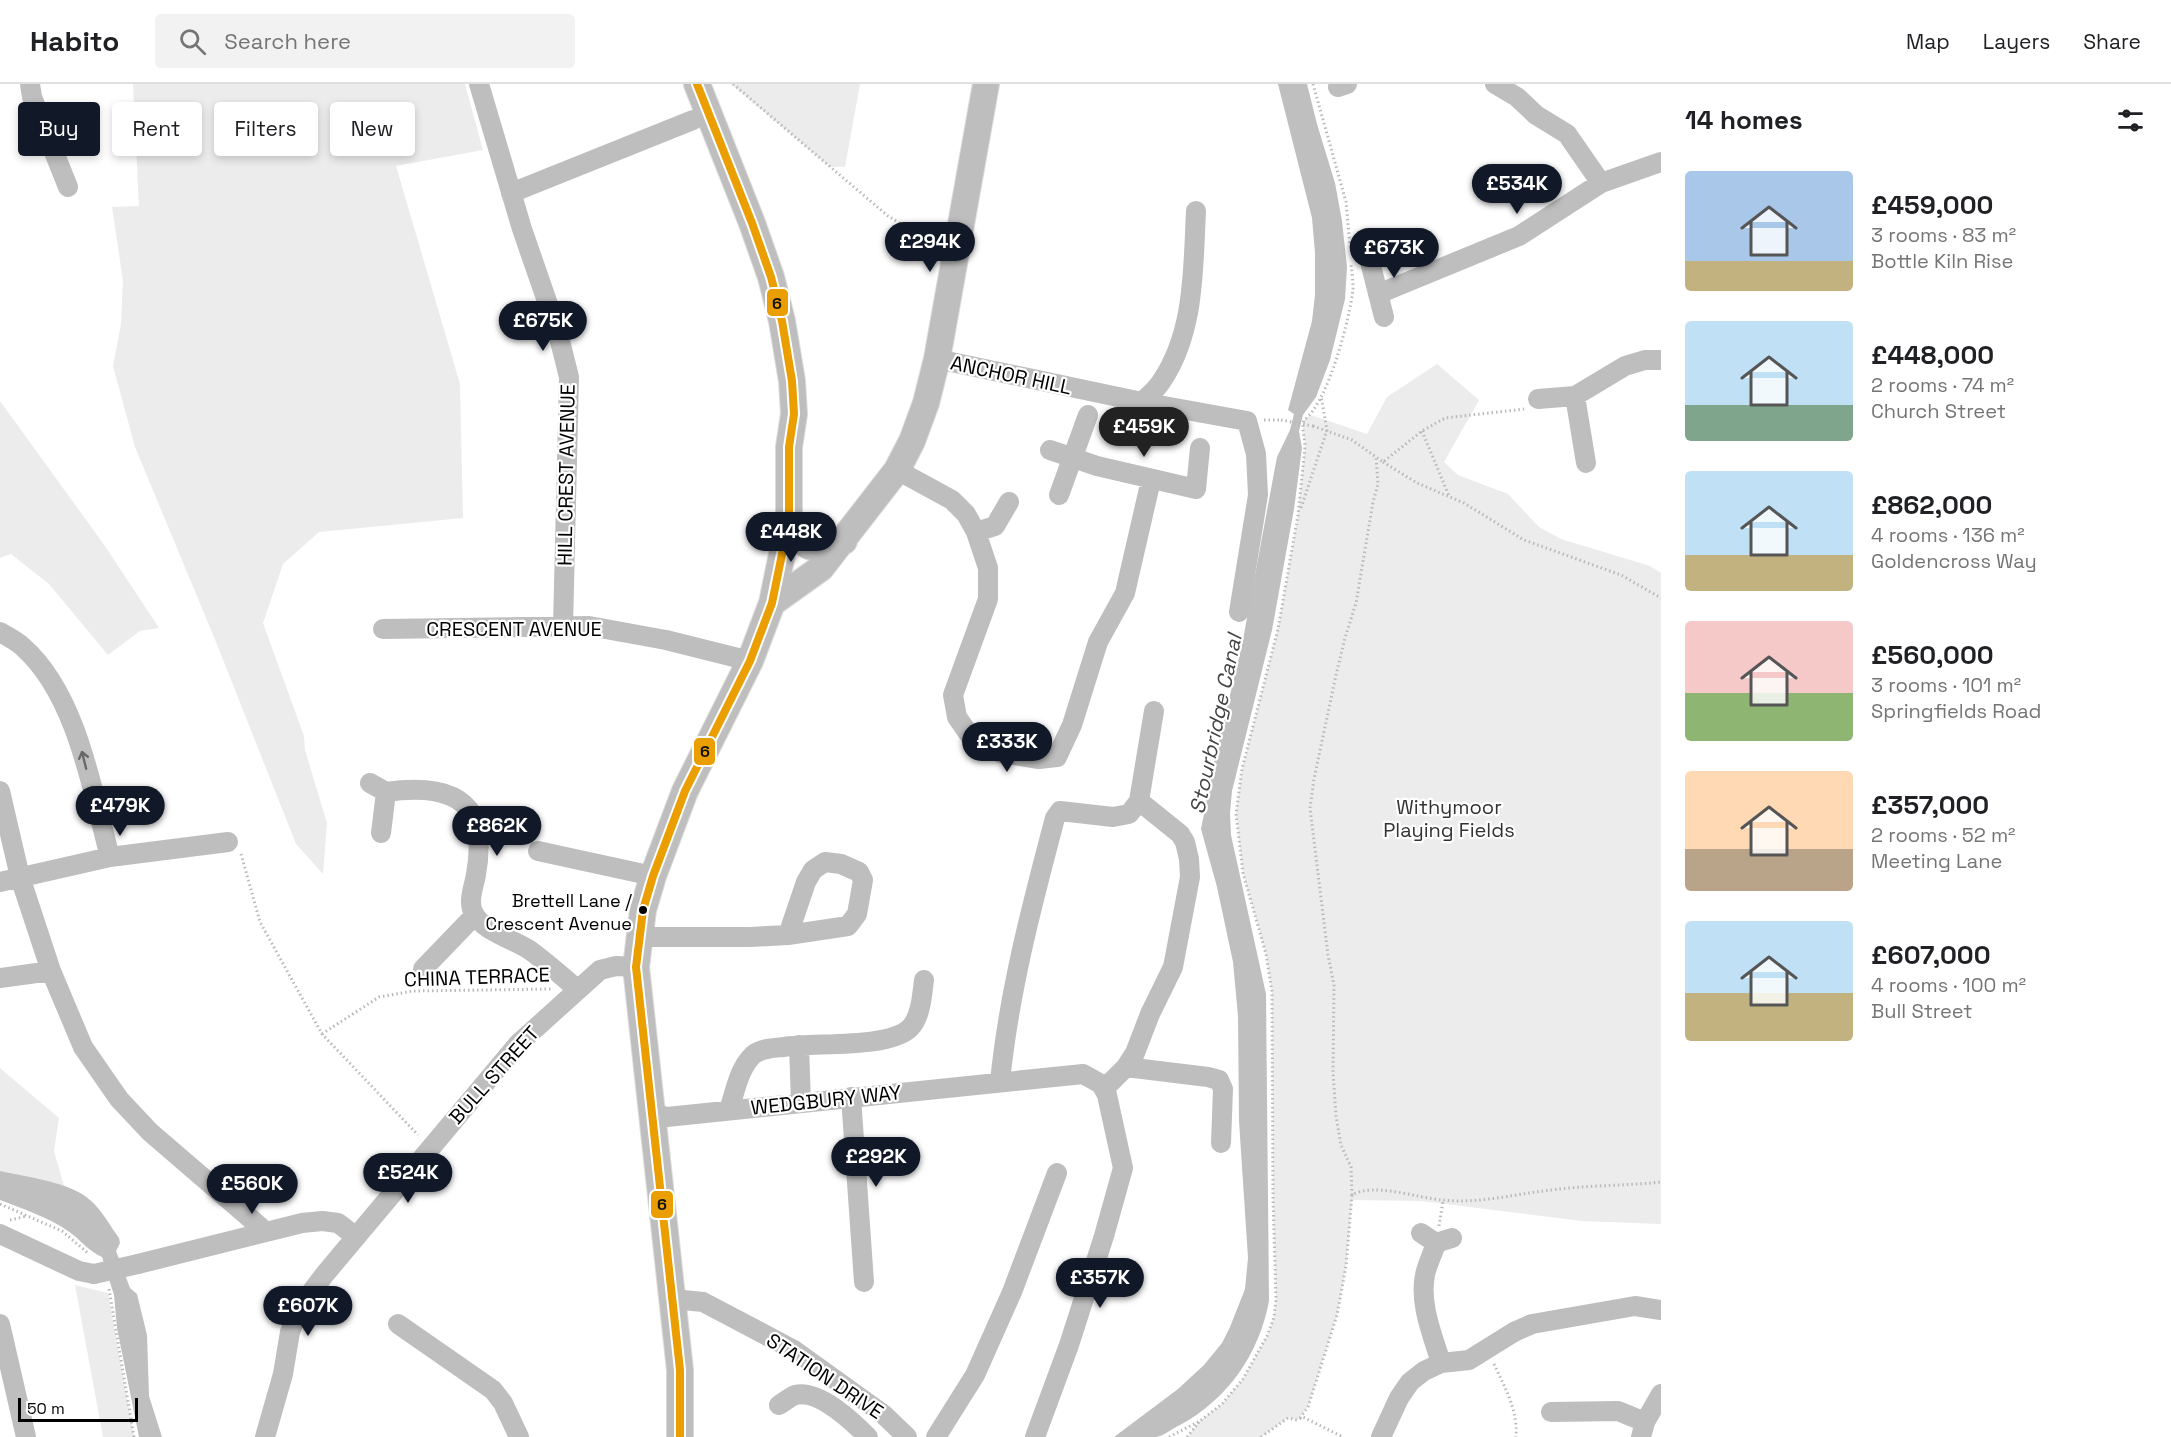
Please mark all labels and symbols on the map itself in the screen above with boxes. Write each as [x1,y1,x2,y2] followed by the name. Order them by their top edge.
[1475,164,1559,215] pin: £534K
[888,222,972,273] pin: £294K
[1352,228,1436,279] pin: £673K
[766,288,789,317] line badge: 6
[772,293,782,314] text: 6
[501,301,585,352] pin: £675K
[948,350,1074,400] street label: ANCHOR HILL
[551,384,581,566] street label: HILL CREST AVENUE
[1102,407,1186,458] pin: £459K
[749,512,833,563] pin: £448K
[426,616,602,642] street label: CRESCENT AVENUE
[1183,629,1248,816] water label: Stourbridge Canal
[965,722,1049,773] pin: £333K
[693,737,716,766] line badge: 6
[700,741,710,762] text: 6
[78,751,90,770] one-way arrow
[78,786,162,837] pin: £479K
[1383,794,1515,843] park label: Withymoor Playing Fields
[455,806,539,857] pin: £862K
[485,889,632,935] place label: Brettell Lane / Crescent Avenue
[637,904,649,916] marker: Brettell Lane / Crescent Avenue
[404,961,550,993] street label: CHINA TERRACE
[443,1020,545,1130] street label: BULL STREET
[749,1079,903,1121] street label: WEDGBURY WAY
[834,1137,918,1188] pin: £292K
[366,1153,450,1204] pin: £524K
[210,1164,294,1215] pin: £560K
[650,1190,674,1219] line badge: 6
[657,1194,667,1215] text: 6
[1058,1258,1142,1309] pin: £357K
[266,1286,350,1337] pin: £607K
[761,1327,889,1425] street label: STATION DRIVE
[18,1395,138,1422] scale bar

